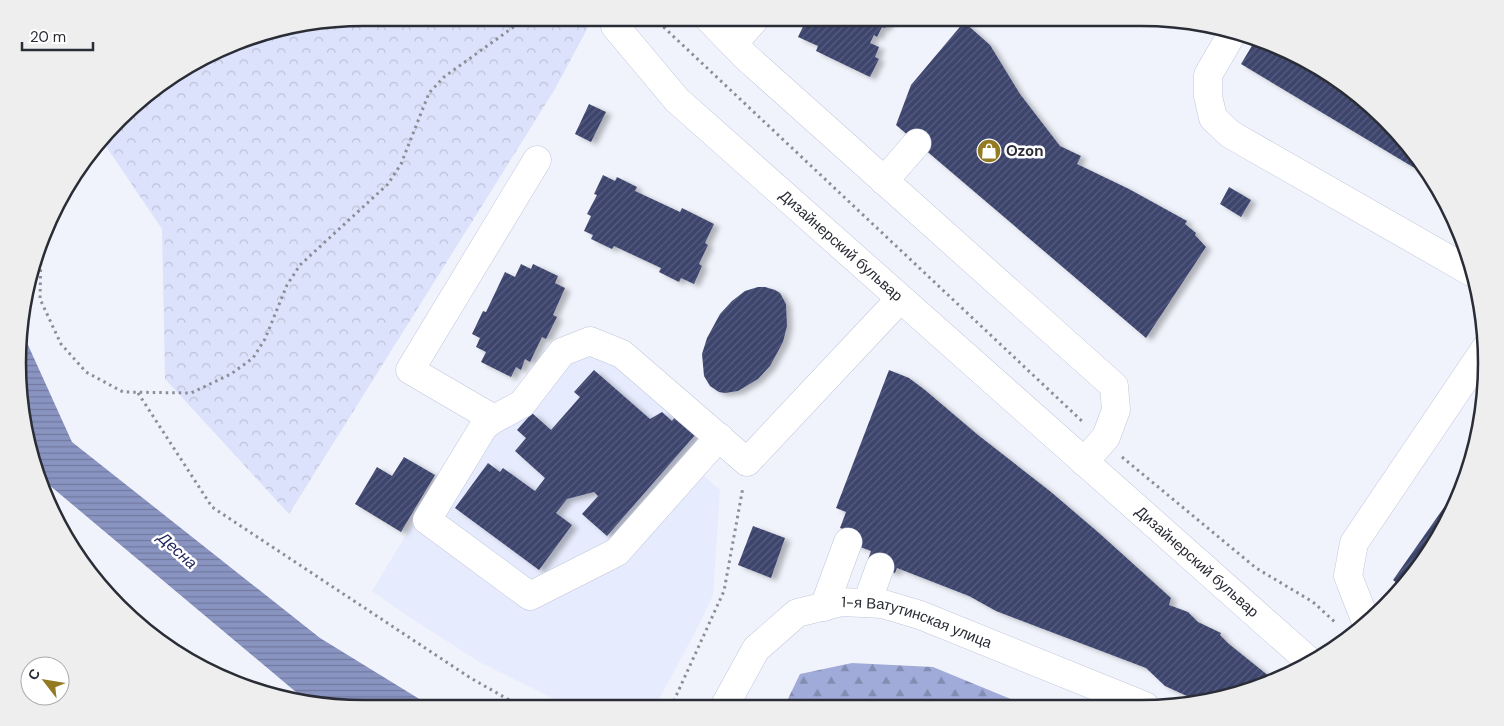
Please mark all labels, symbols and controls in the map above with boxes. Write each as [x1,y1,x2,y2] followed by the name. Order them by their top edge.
[22,20,94,52] scale bar
[30,27,66,47] text: 20 m
[976,138,1002,164] shop icon: Ozon
[1006,141,1044,161] place label: Ozon
[775,186,907,306] street label: Дизайнерский бульвар
[1131,502,1263,622] street label: Дизайнерский бульвар
[152,526,202,574] water label: Десна
[841,592,996,653] street label: 1-я Ватутинская улица
[20,656,70,706] north arrow
[24,665,44,683] text: С

